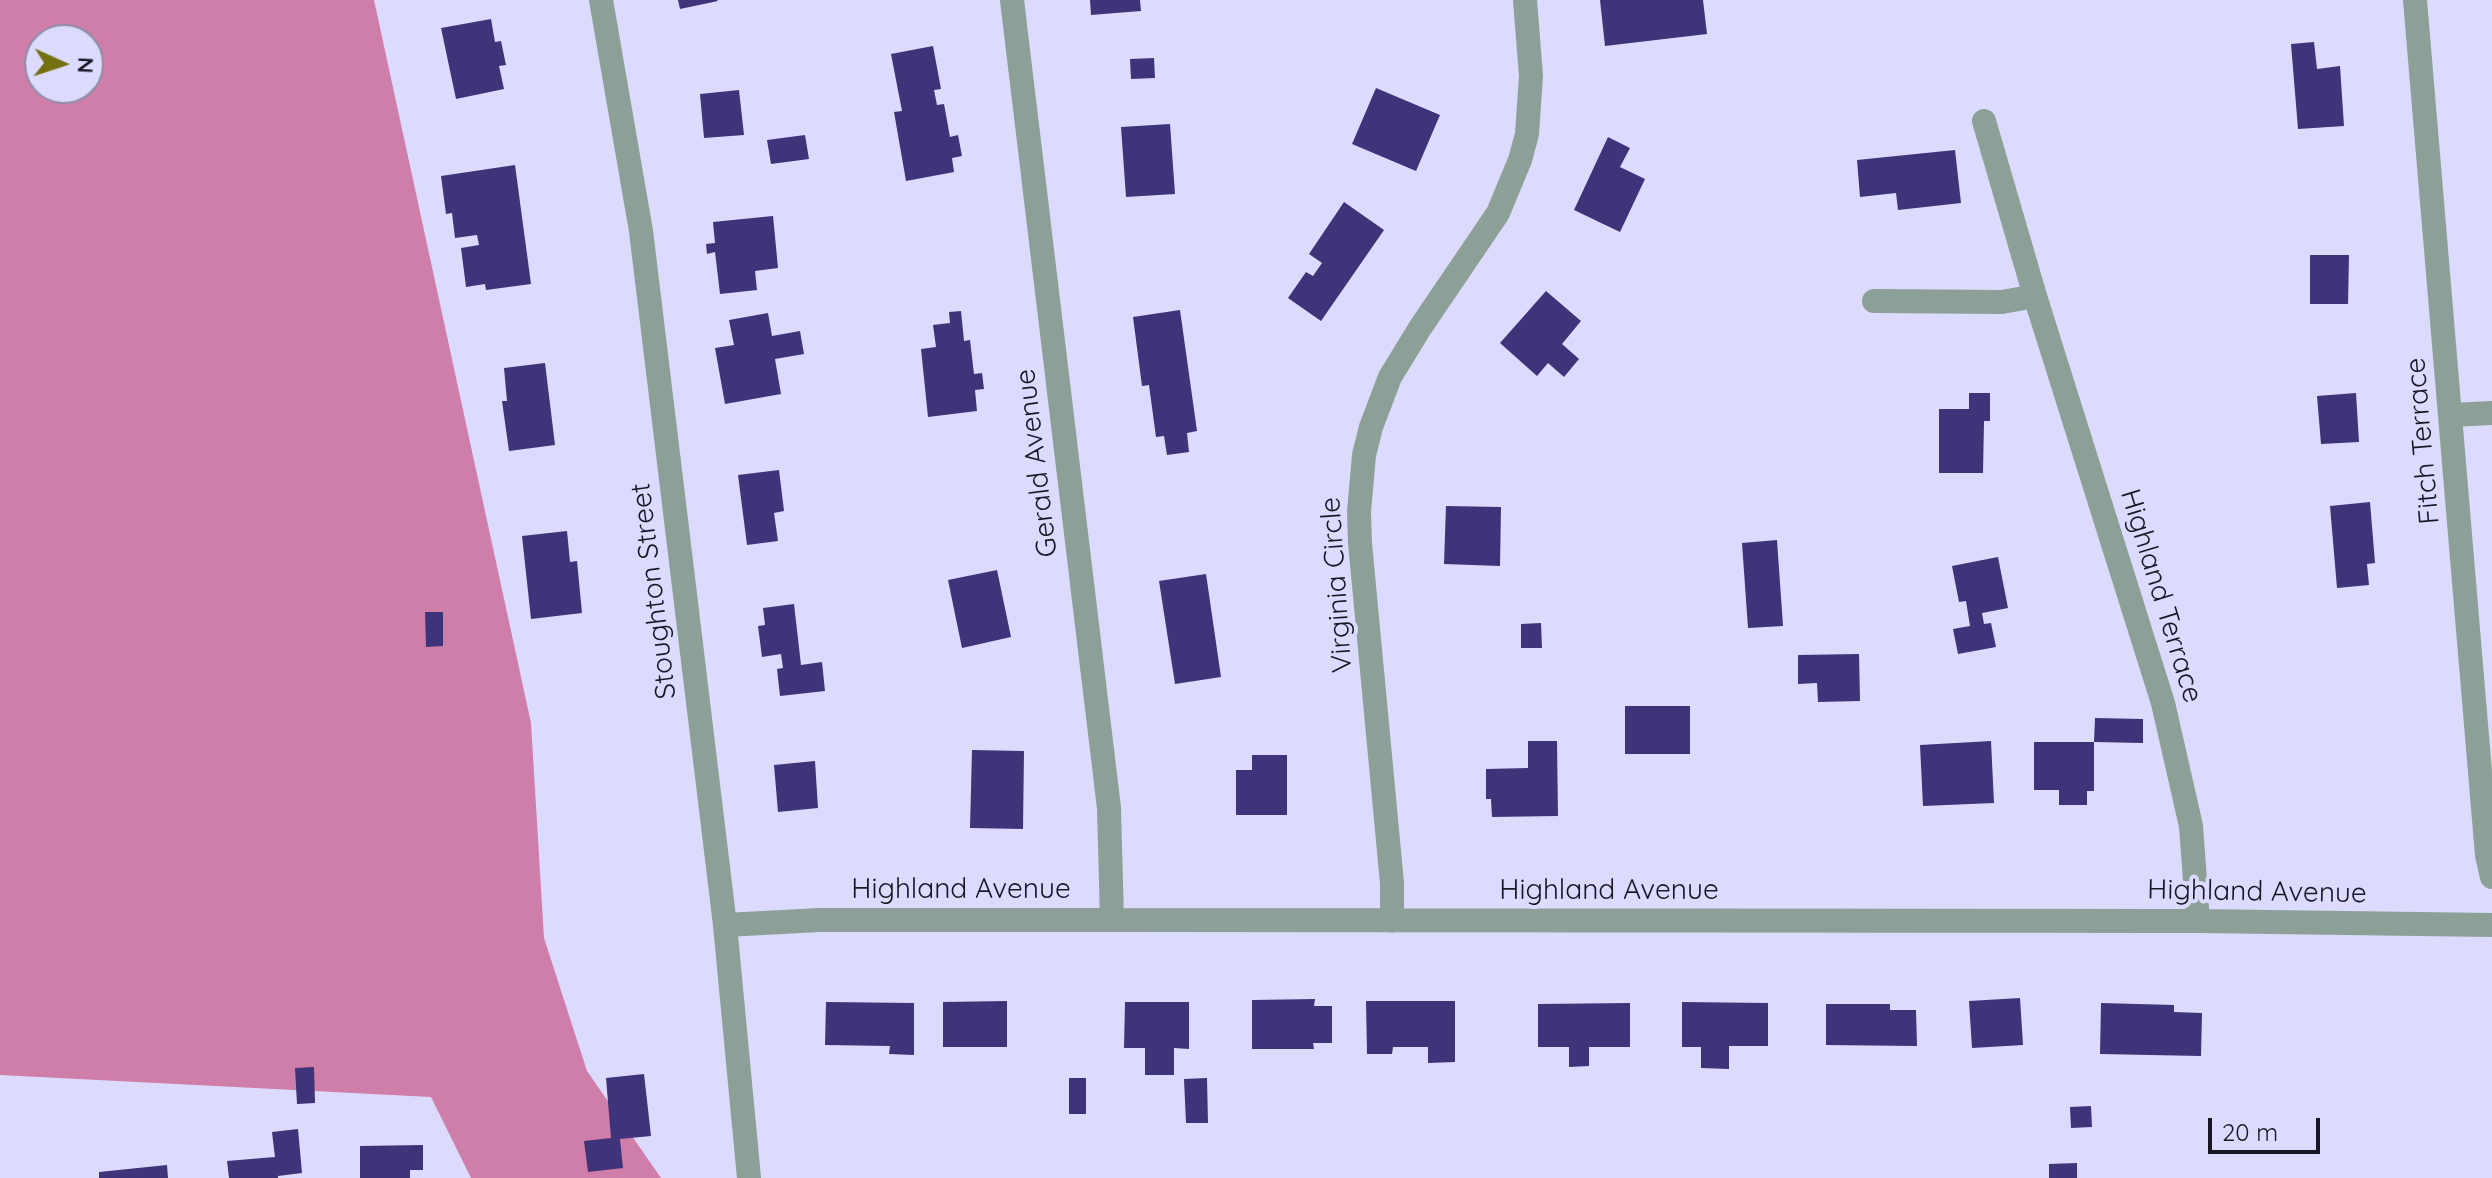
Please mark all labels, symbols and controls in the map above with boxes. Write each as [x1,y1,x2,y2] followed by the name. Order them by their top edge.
[24,24,104,104] north arrow
[72,56,100,74] text: N
[2399,356,2447,526] street label: Fitch Terrace
[1009,367,1065,559] street label: Gerald Avenue
[624,481,684,701] street label: Stoughton Street
[2113,485,2209,707] street label: Highland Terrace
[1314,496,1360,674] street label: Virginia Circle
[851,873,1071,907] street label: Highland Avenue
[2147,873,2367,911] street label: Highland Avenue
[1499,874,1719,908] street label: Highland Avenue
[2212,1102,2324,1152] scale bar
[2222,1117,2278,1147] text: 20 m

